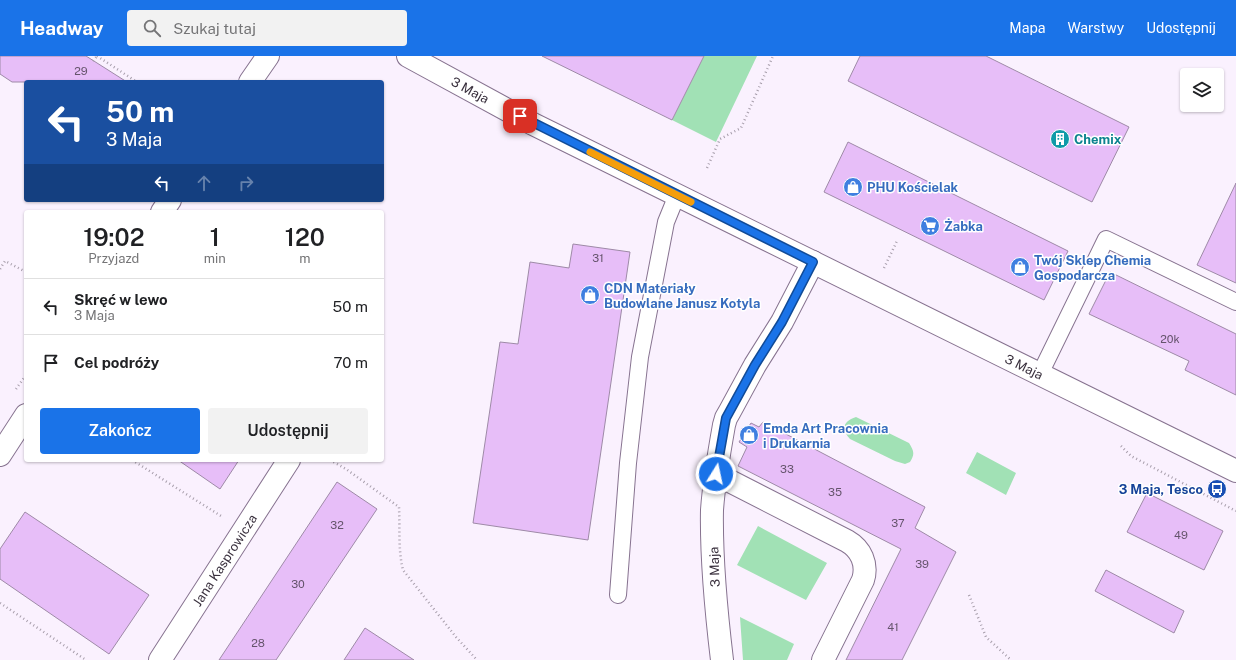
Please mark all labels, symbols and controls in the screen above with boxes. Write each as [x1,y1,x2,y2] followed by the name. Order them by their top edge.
[127,10,407,46] search box
[20,17,103,39] text: Headway
[141,17,163,39] icon: search
[173,20,256,37] text: Szukaj tutaj
[1009,20,1045,36] text: Mapa
[1067,20,1124,36] text: Warstwy
[1146,20,1216,36] text: Udostępnij
[74,65,88,77] house number: 29
[1180,68,1224,112] map controls
[1180,68,1224,112] button: layers
[449,74,492,107] street label: 3 Maja
[106,95,174,128] text: 50 m
[40,96,92,148] icon: left
[503,99,537,133] pin
[509,105,531,127] icon: arrive
[1049,128,1071,150] building icon: Chemix
[106,129,162,150] text: 3 Maja
[1074,132,1122,147] place label: Chemix
[151,172,173,194] icon: left
[193,172,215,194] icon: ahead
[235,172,257,194] icon: right
[842,176,864,198] shop icon: PHU Kościelak
[867,180,959,195] place label: PHU Kościelak
[919,215,941,237] supermarket icon: Żabka
[944,218,983,234] place label: Żabka
[83,223,145,251] text: 19:02
[210,223,220,251] text: 1
[285,223,325,251] text: 120
[88,251,139,266] text: Przyjazd
[204,251,226,266] text: min
[299,251,310,266] text: m
[592,252,604,264] house number: 31
[1034,253,1151,283] place label: Twój Sklep Chemia Gospodarcza
[1009,256,1031,278] shop icon: Twój Sklep Chemia Gospodarcza
[604,281,760,311] place label: CDN Materiały Budowlane Janusz Kotyla
[579,284,601,306] shop icon: CDN Materiały Budowlane Janusz Kotyla
[74,291,168,308] text: Skręć w lewo
[40,296,62,318] icon: left
[333,298,368,315] text: 50 m
[74,308,115,323] text: 3 Maja
[1160,333,1180,345] house number: 20k
[1002,351,1045,383] street label: 3 Maja
[40,352,62,374] icon: arrive
[74,354,159,371] text: Cel podróży
[333,354,368,371] text: 70 m
[40,408,200,454] button: Zakończ
[208,408,368,454] button: Udostępnij
[763,421,888,451] place label: Emda Art Pracownia i Drukarnia
[738,424,760,446] shop icon: Emda Art Pracownia i Drukarnia
[695,453,737,495] position arrow
[780,463,794,475] house number: 33
[1206,478,1228,500] bus stop icon: 3 Maja, Tesco
[1119,482,1203,497] place label: 3 Maja, Tesco
[828,486,842,498] house number: 35
[190,511,260,609] street label: Jana Kasprowicza
[891,517,905,529] house number: 37
[330,519,344,531] house number: 32
[1174,529,1188,541] house number: 49
[706,546,723,588] street label: 3 Maja
[915,558,929,570] house number: 39
[291,578,305,590] house number: 30
[887,621,899,633] house number: 41
[251,637,265,649] house number: 28

